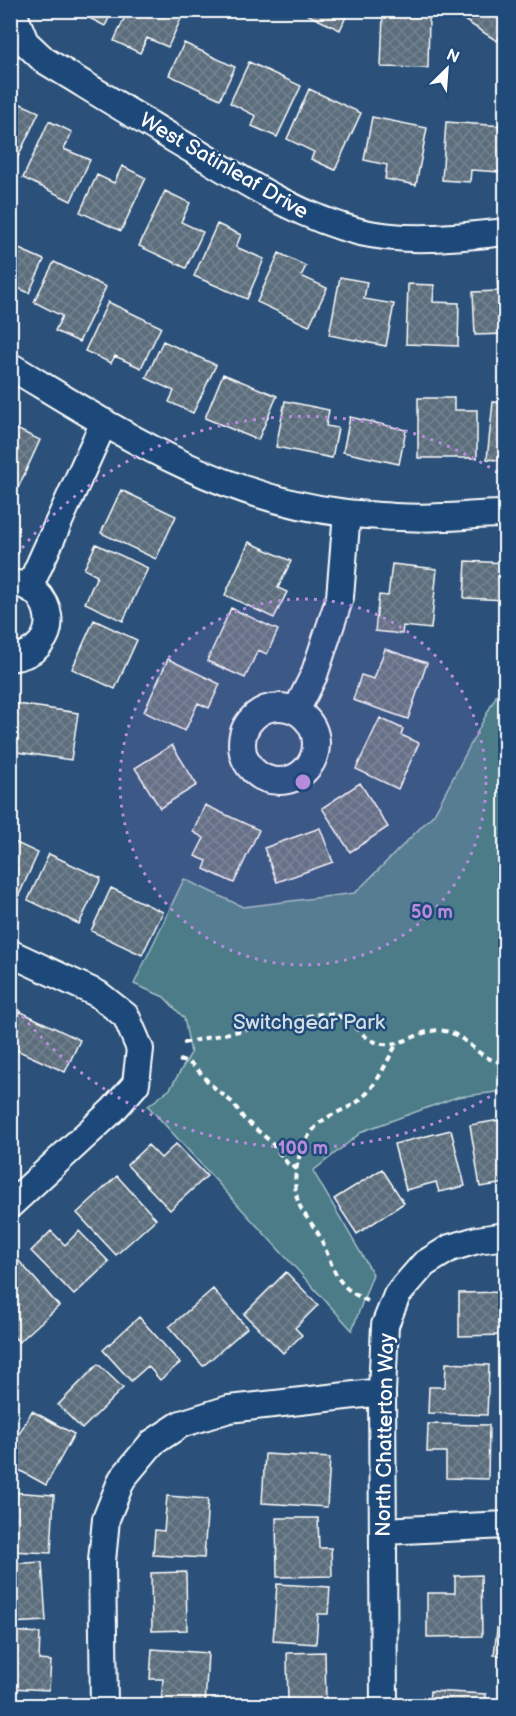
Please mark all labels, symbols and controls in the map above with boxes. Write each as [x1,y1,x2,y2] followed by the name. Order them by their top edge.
[417,39,477,99] north arrow
[443,46,462,68] text: N
[135,107,313,225] street label: West Satinleaf Drive
[293,772,313,792] centre of rings
[411,902,453,923] text: 50 m
[233,1010,386,1035] park label: Switchgear Park
[278,1138,328,1159] text: 100 m
[371,1332,399,1537] street label: North Chatterton Way

